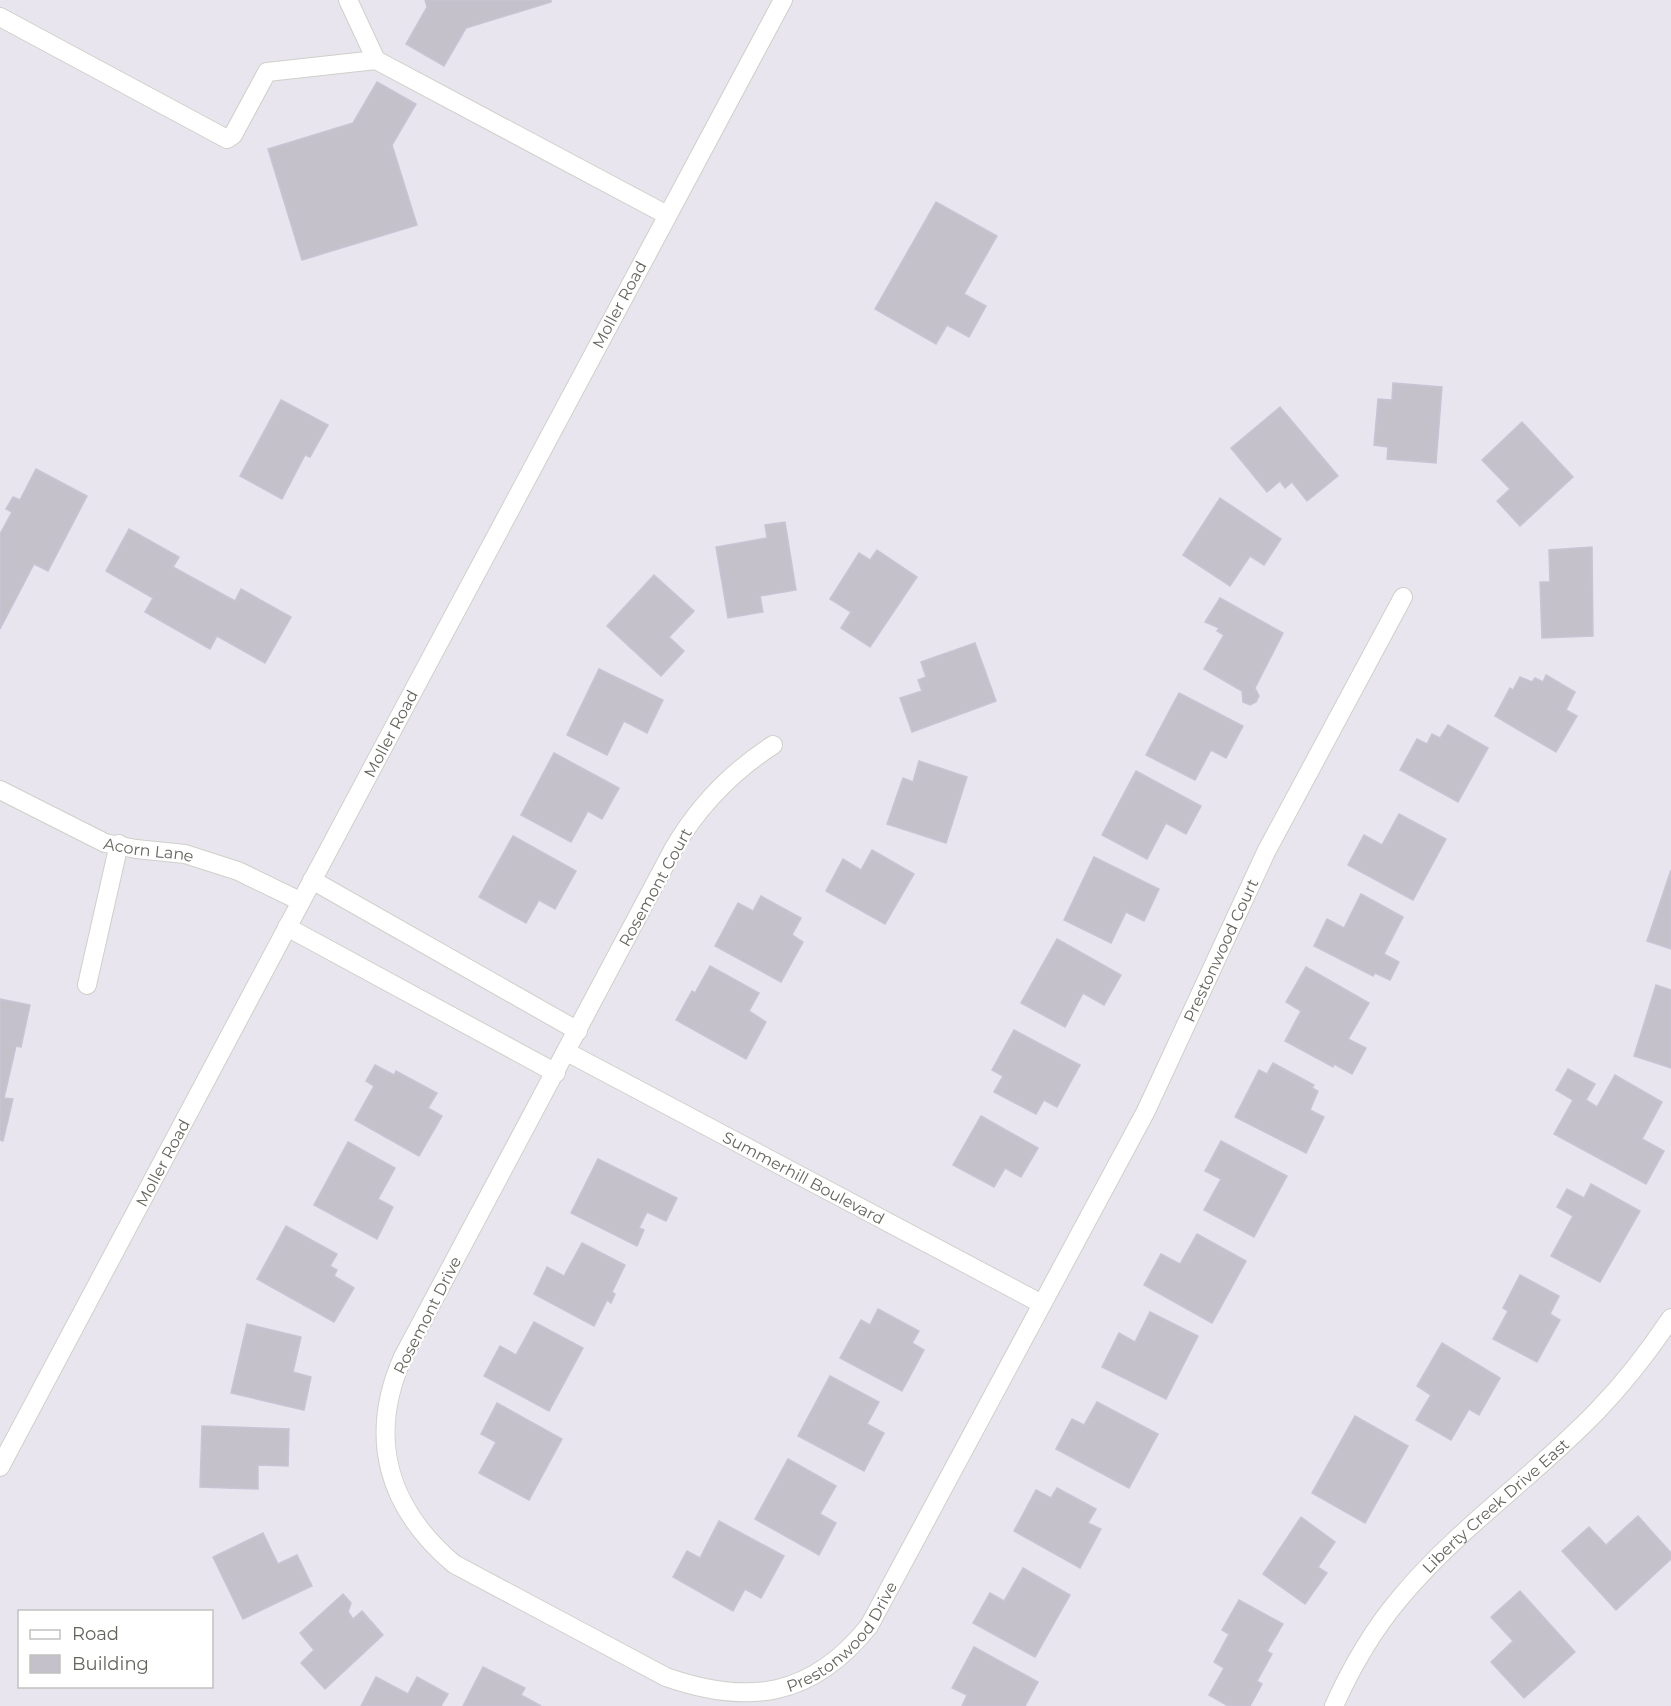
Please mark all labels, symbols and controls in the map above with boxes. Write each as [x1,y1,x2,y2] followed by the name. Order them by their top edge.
[588,258,651,352] street label: Moller Road
[360,687,422,781] street label: Moller Road
[615,824,696,950] street label: Rosemont Court
[102,834,196,866] street label: Acorn Lane
[1180,875,1262,1025] street label: Prestonwood Court
[132,1116,194,1210] street label: Moller Road
[719,1127,888,1229] street label: Summerhill Boulevard
[390,1253,465,1377] street label: Rosemont Drive
[1419,1434,1573,1577] street label: Liberty Creek Drive East
[784,1578,901,1696] street label: Prestonwood Drive
[18,1610,213,1688] legend
[72,1623,119,1645] text: Road
[72,1653,149,1675] text: Building

